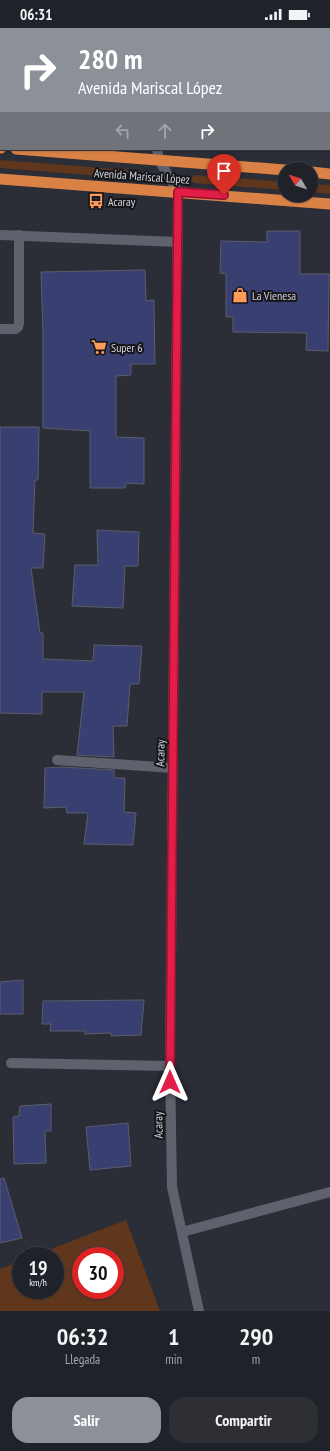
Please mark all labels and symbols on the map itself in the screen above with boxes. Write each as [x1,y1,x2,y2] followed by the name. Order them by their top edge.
[207,154,241,195] pin
[278,162,318,202] north arrow
[94,165,190,187] street label: Avenida Mariscal López
[87,192,105,210] bus stop icon: Acaray
[108,194,136,209] place label: Acaray
[231,286,249,304] shop icon: La Vienesa
[252,288,296,303] place label: La Vienesa
[90,338,108,356] supermarket icon: Super 6
[111,340,143,355] place label: Super 6
[152,739,168,767] street label: Acaray
[149,1061,191,1103] position arrow
[150,1111,166,1139] street label: Acaray
[72,1247,124,1299] speed limit sign: 30

